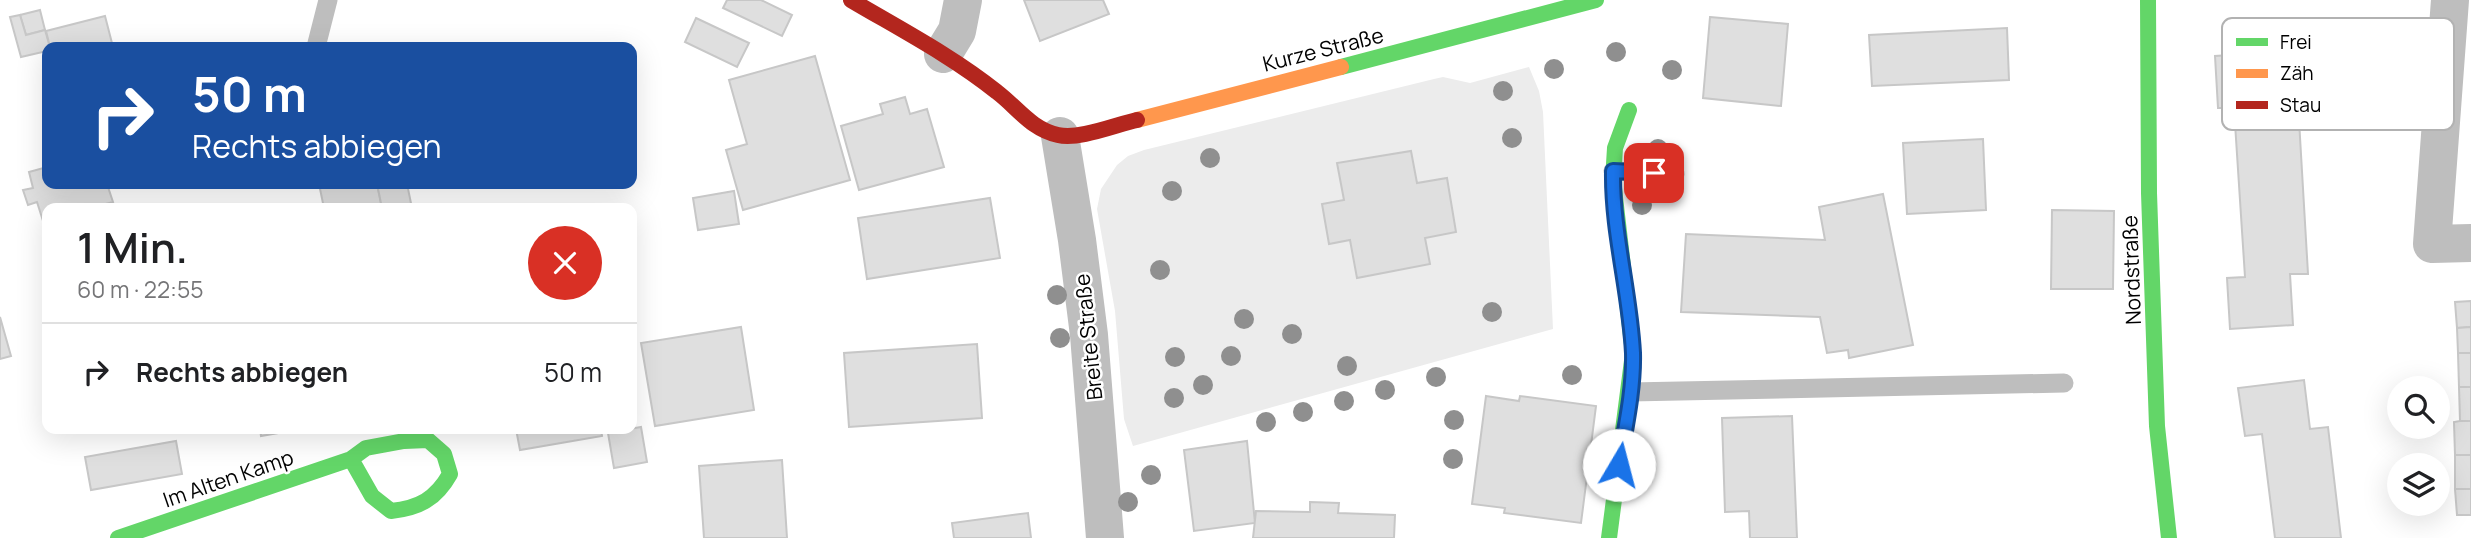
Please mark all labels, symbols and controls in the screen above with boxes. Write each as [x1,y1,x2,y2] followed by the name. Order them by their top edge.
[2222,18,2454,130] legend
[1260,20,1386,78] street label: Kurze Straße
[2280,29,2312,55] text: Frei
[192,60,307,127] text: 50 m
[2280,60,2314,86] text: Zäh
[77,70,168,161] icon: right
[2280,92,2321,118] text: Stau
[192,124,442,168] text: Rechts abbiegen
[1624,143,1684,203] pin
[1635,154,1673,192] icon: arrive
[2115,215,2147,325] street label: Nordstraße
[77,218,188,276] text: 1 Min.
[528,226,602,300] button: close
[1067,272,1109,402] street label: Breite Straße
[77,273,203,305] text: 60 m · 22:55
[77,353,115,391] icon: right
[136,354,348,390] text: Rechts abbiegen
[544,354,602,390] text: 50 m
[2387,376,2450,516] map controls
[2387,376,2450,439] button: search
[1582,428,1656,502] position arrow
[159,443,297,513] street label: Im Alten Kamp
[2387,453,2450,516] button: layers

